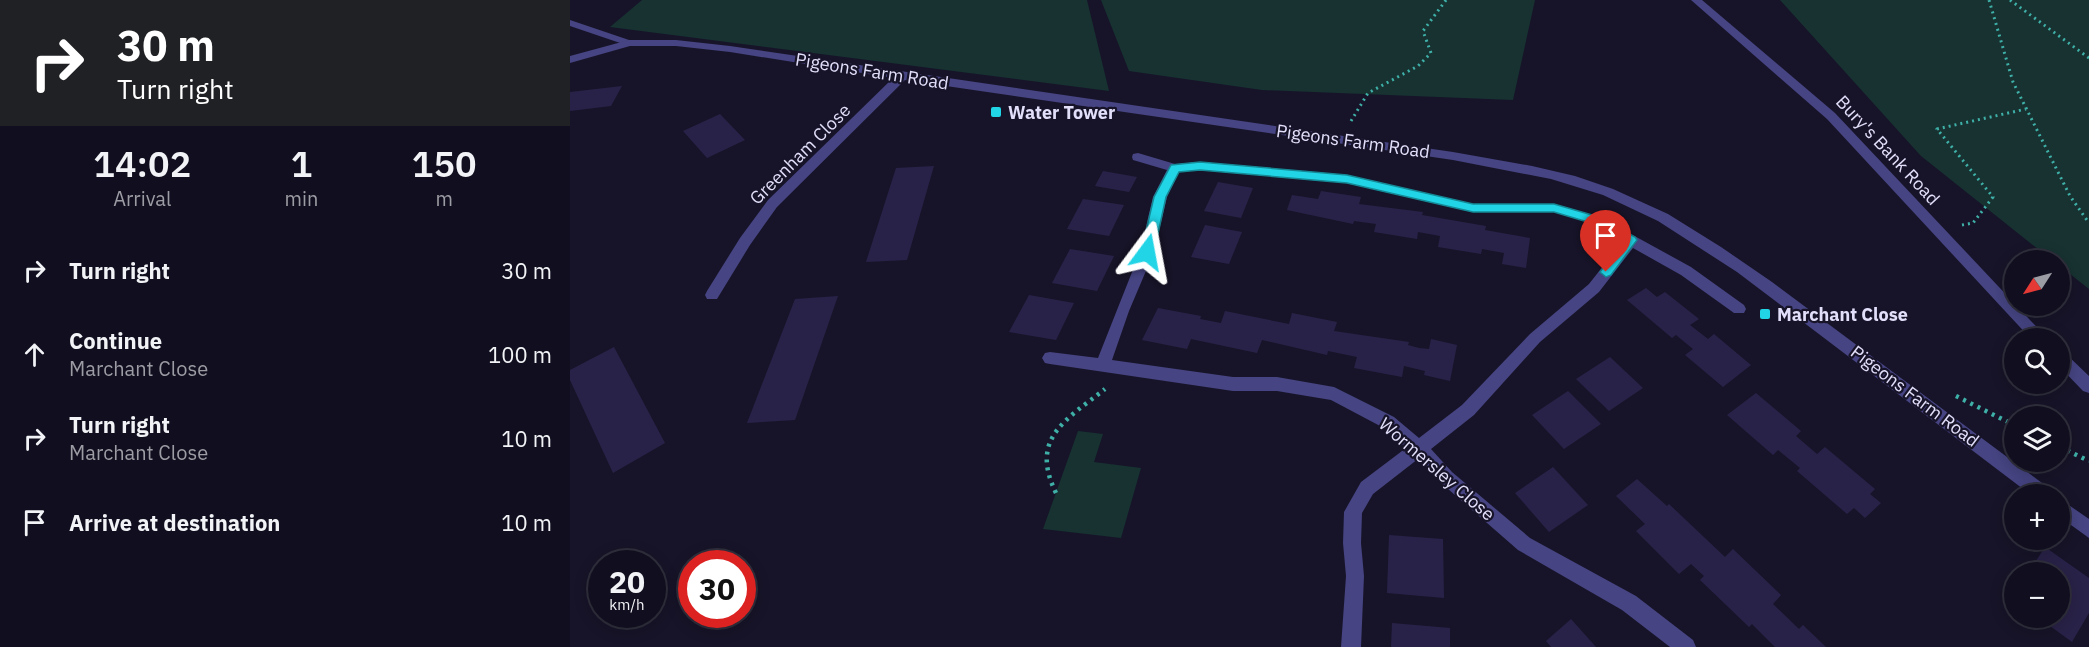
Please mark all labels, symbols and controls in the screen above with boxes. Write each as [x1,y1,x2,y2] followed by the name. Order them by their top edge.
[117,18,215,73] text: 30 m
[18,24,96,102] icon: right
[794,48,950,94] street label: Pigeons Farm Road
[117,71,234,106] text: Turn right
[1831,90,1945,210] street label: Bury's Bank Road
[745,99,855,209] street label: Greenham Close
[1008,101,1115,124] place label: Water Tower
[989,105,1003,119] marker: Water Tower
[1275,119,1431,163] street label: Pigeons Farm Road
[93,140,191,187] text: 14:02
[291,140,312,187] text: 1
[412,140,477,187] text: 150
[113,185,171,212] text: Arrival
[285,185,318,212] text: min
[435,185,453,212] text: m
[1580,210,1631,272] pin
[1589,219,1622,252] icon: arrive
[1115,220,1179,284] position arrow
[2004,250,2070,316] north arrow
[2004,250,2070,628] map controls
[18,254,51,287] icon: right
[69,256,170,285] text: Turn right
[501,256,552,285] text: 30 m
[1777,303,1908,326] place label: Marchant Close
[1758,307,1772,321] marker: Marchant Close
[69,326,162,355] text: Continue
[2004,328,2070,394] button: search
[18,338,51,371] icon: ahead
[488,340,552,369] text: 100 m
[1846,340,1984,452] street label: Pigeons Farm Road
[69,355,208,382] text: Marchant Close
[2004,406,2070,472] button: layers
[69,410,170,439] text: Turn right
[1374,412,1500,526] street label: Wormersley Close
[18,422,51,455] icon: right
[501,424,552,453] text: 10 m
[69,439,208,466] text: Marchant Close
[2004,484,2070,550] button: +
[18,506,51,539] icon: arrive
[69,508,280,537] text: Arrive at destination
[501,508,552,537] text: 10 m
[678,550,756,628] speed limit sign: 30
[609,562,645,601] text: 20
[2004,562,2070,628] button: −
[609,595,645,614] text: km/h

